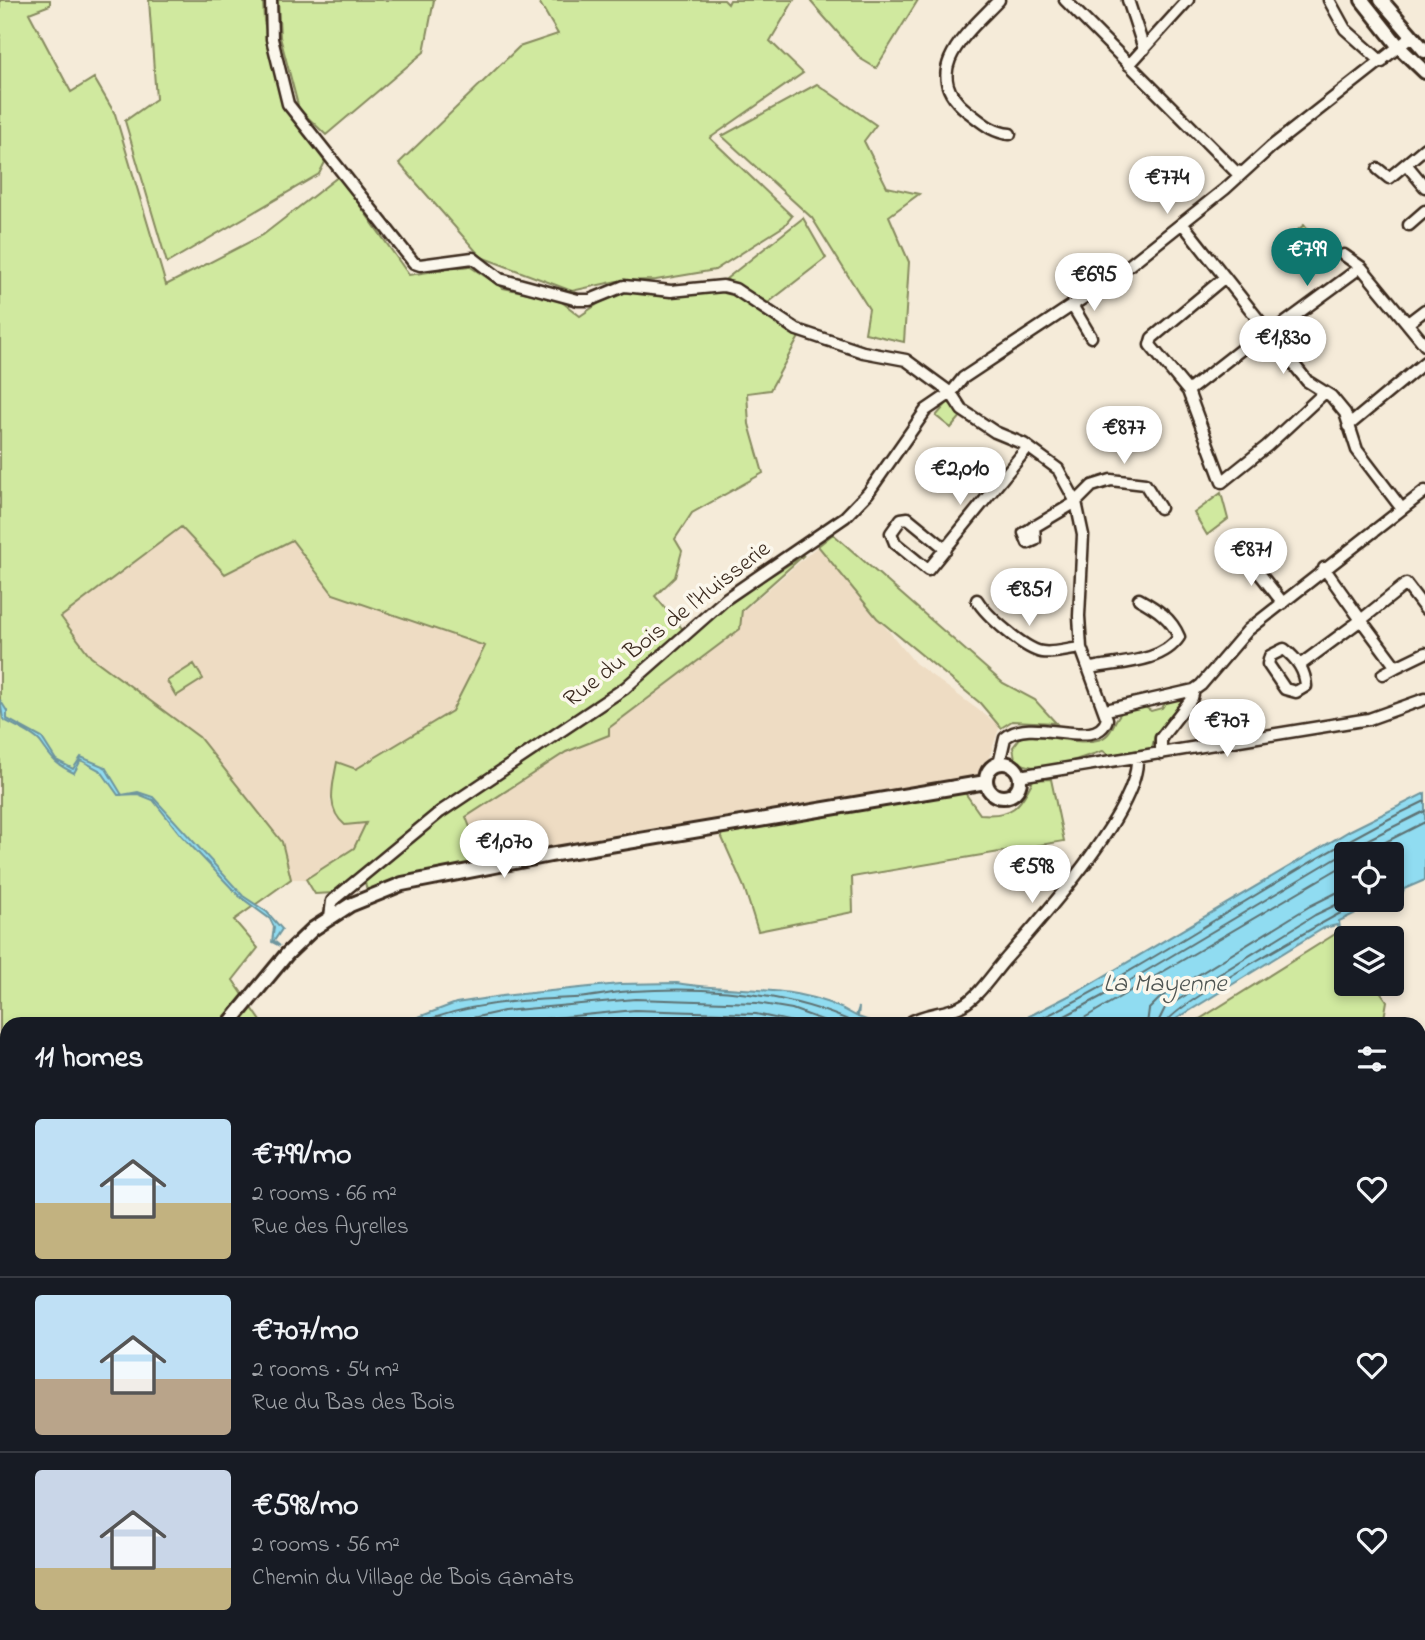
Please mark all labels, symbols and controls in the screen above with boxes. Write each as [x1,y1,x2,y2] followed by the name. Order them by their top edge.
[1126,156,1208,216] pin: €774
[1145,162,1189,195] text: €774
[1266,229,1348,288] pin: €799
[1287,234,1327,267] text: €799
[1053,254,1135,313] pin: €695
[1071,259,1117,292] text: €695
[1226,316,1340,376] pin: €1,830
[1255,322,1311,355] text: €1,830
[1083,406,1165,466] pin: €877
[1102,412,1146,445] text: €877
[903,448,1017,507] pin: €2,010
[931,453,989,486] text: €2,010
[1210,528,1292,588] pin: €871
[557,533,779,717] street label: Rue du Bois de l'Huisserie
[1230,534,1272,567] text: €871
[988,568,1070,628] pin: €851
[1006,574,1052,607] text: €851
[1186,700,1268,759] pin: €707
[1205,705,1249,738] text: €707
[447,820,561,880] pin: €1,070
[476,826,532,859] text: €1,070
[1334,842,1404,996] map controls
[1334,842,1404,912] button: locate
[991,846,1073,905] pin: €598
[1010,851,1054,884] text: €598
[1334,926,1404,996] button: layers
[1103,966,1228,1004] water label: La Mayenne
[35,1037,143,1081] text: 11 homes
[1353,1040,1391,1078] icon: filters
[252,1134,352,1178] text: €799/mo
[91,1147,175,1231] icon: home
[1353,1170,1391,1208] icon: heart
[252,1178,397,1211] text: 2 rooms · 66 m²
[252,1211,409,1244] text: Rue des Ayrelles
[252,1310,359,1354] text: €707/mo
[91,1323,175,1407] icon: home
[1353,1346,1391,1384] icon: heart
[252,1354,399,1387] text: 2 rooms · 54 m²
[252,1387,455,1420] text: Rue du Bas des Bois
[252,1485,359,1529] text: €598/mo
[91,1498,175,1582] icon: home
[1353,1521,1391,1559] icon: heart
[252,1529,400,1562] text: 2 rooms · 56 m²
[252,1562,574,1595] text: Chemin du Village de Bois Gamats

